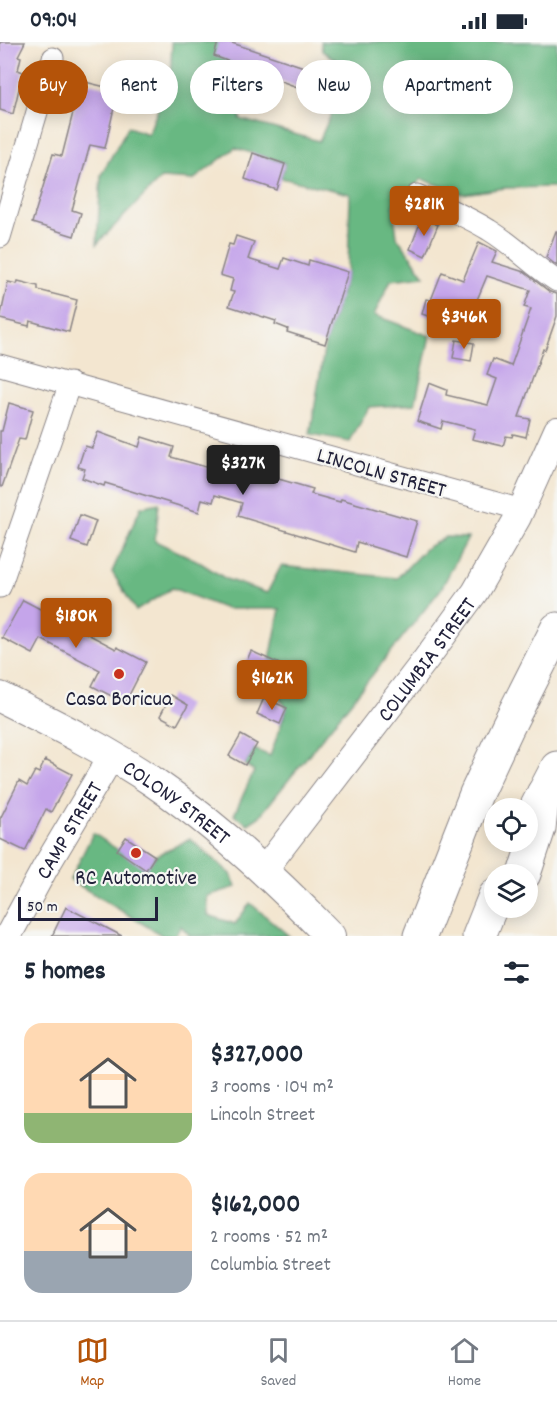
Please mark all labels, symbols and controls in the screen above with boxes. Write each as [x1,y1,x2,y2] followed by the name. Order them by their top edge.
[30,6,77,37] text: 09:04
[18,60,88,114] chip: Buy
[100,60,178,114] chip: Rent
[190,60,284,114] chip: Filters
[296,60,371,114] chip: New
[383,60,513,114] chip: Apartment
[382,186,466,237] pin: $281K
[404,191,444,219] text: $281K
[422,299,506,350] pin: $346K
[441,304,487,332] text: $346K
[313,441,449,508] street label: LINCOLN STREET
[201,445,285,496] pin: $327K
[221,450,265,478] text: $327K
[371,592,485,729] street label: COLUMBIA STREET
[34,598,118,649] pin: $180K
[55,603,97,631] text: $180K
[230,660,314,711] pin: $162K
[251,665,293,693] text: $162K
[112,667,126,681] marker: Casa Boricua
[66,685,173,716] place label: Casa Boricua
[116,754,236,854] street label: COLONY STREET
[30,777,112,886] street label: CAMP STREET
[484,798,538,918] map controls
[484,798,538,852] button: locate
[129,846,143,860] marker: RC Automotive
[75,864,197,895] place label: RC Automotive
[484,864,538,918] button: layers
[18,894,158,922] scale bar
[27,896,58,919] text: 50 m
[24,954,106,991] text: 5 homes
[500,956,533,989] icon: filters
[210,1037,304,1074] text: $327,000
[72,1047,144,1119] icon: home
[210,1074,334,1102] text: 3 rooms · 104 m²
[210,1102,315,1130] text: Lincoln Street
[210,1187,300,1224] text: $162,000
[72,1197,144,1269] icon: home
[210,1224,328,1252] text: 2 rooms · 52 m²
[210,1252,331,1280] text: Columbia Street
[76,1334,109,1393] tab: Map
[260,1334,296,1393] tab: Saved
[448,1334,481,1393] tab: Home

